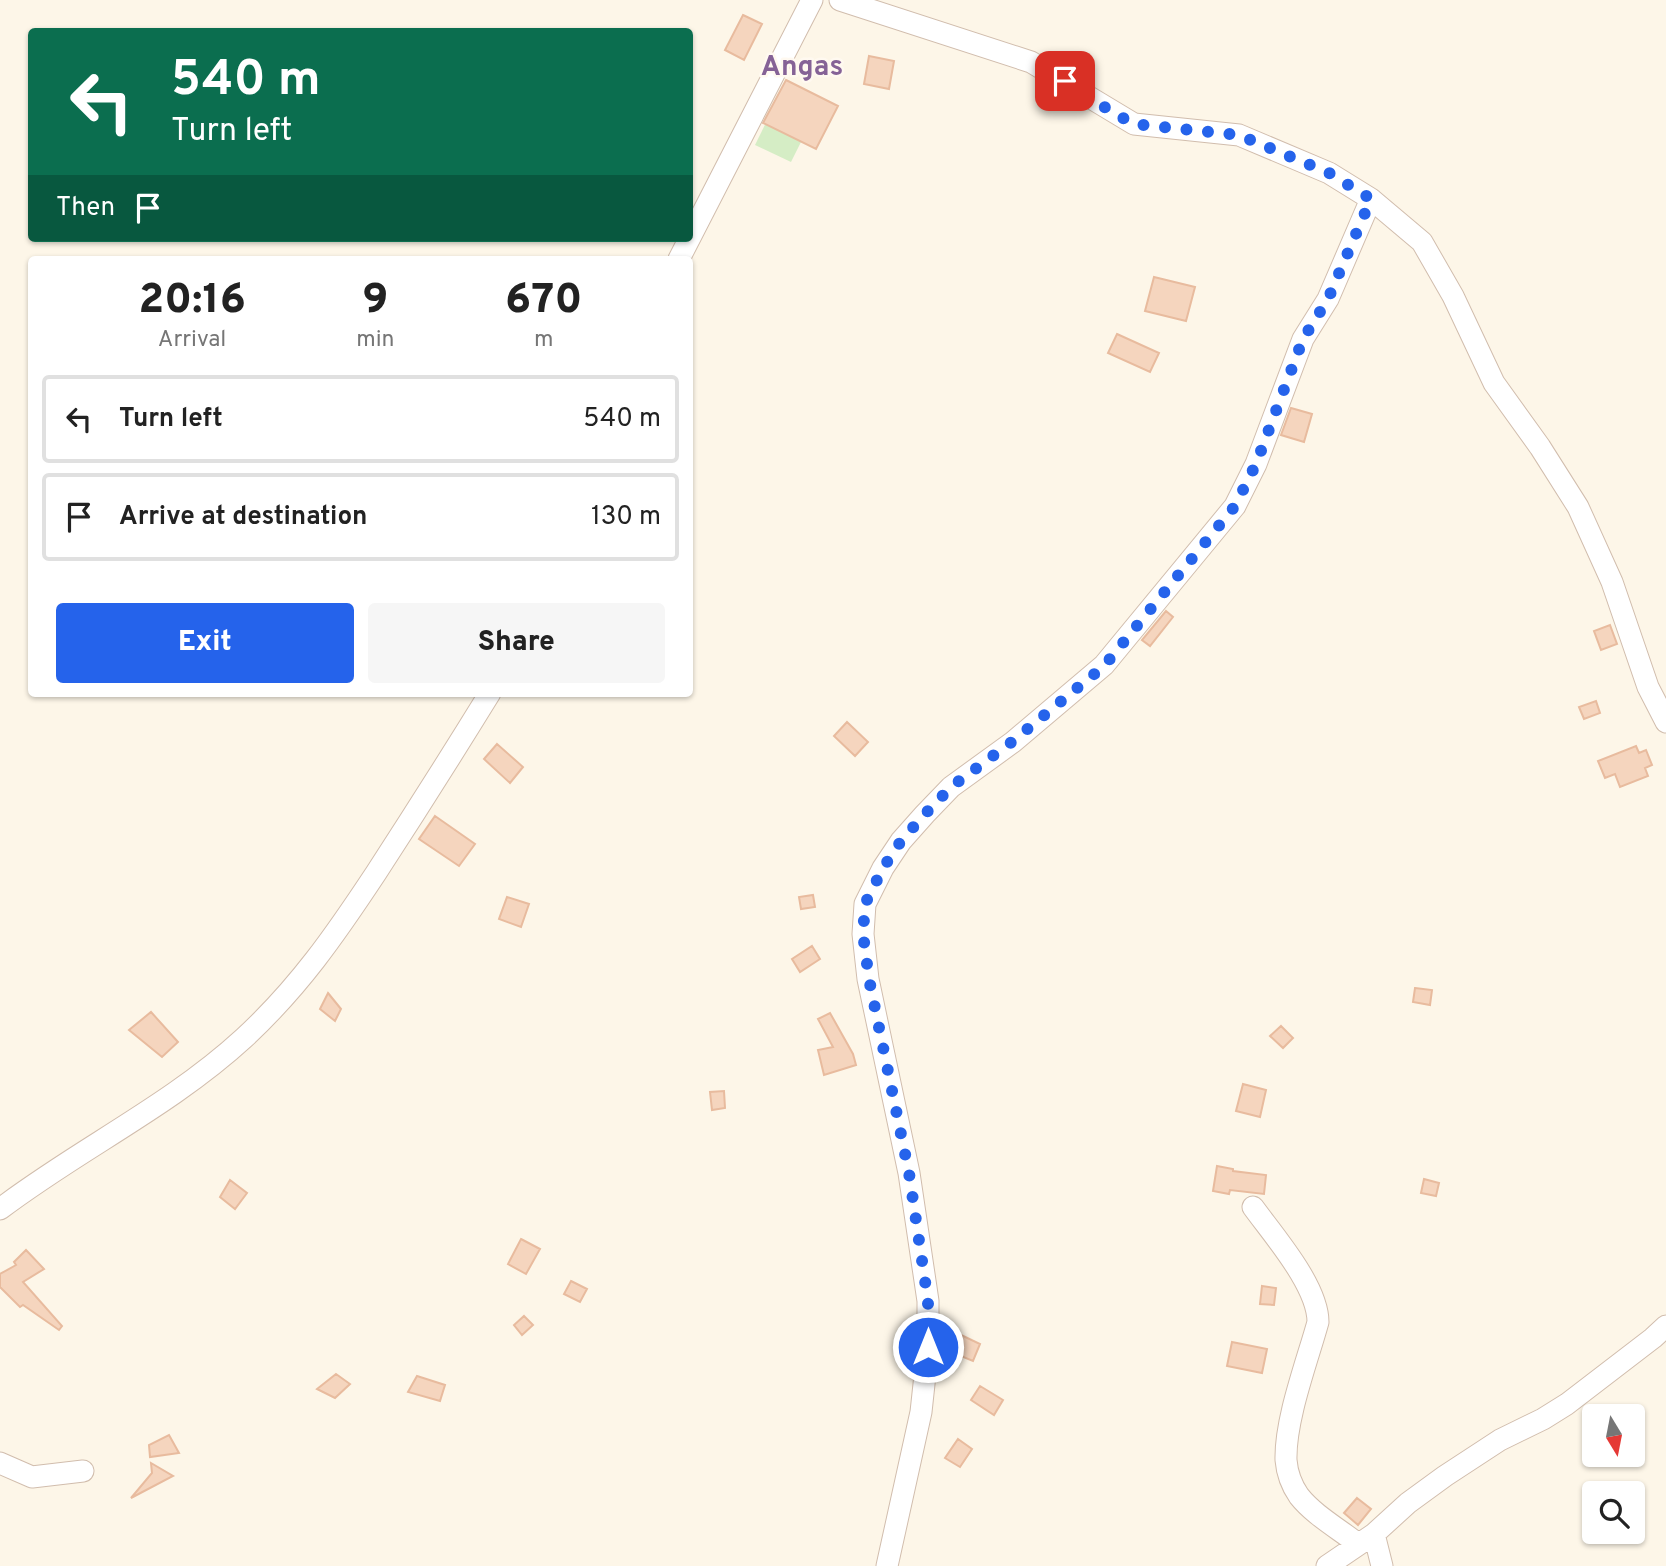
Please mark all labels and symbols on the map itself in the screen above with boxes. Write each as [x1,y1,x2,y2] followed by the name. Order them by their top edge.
[761,50,843,86] district label: Angas
[1035,51,1095,111] pin
[891,1310,965,1384] position arrow
[1582,1404,1645,1466] north arrow

